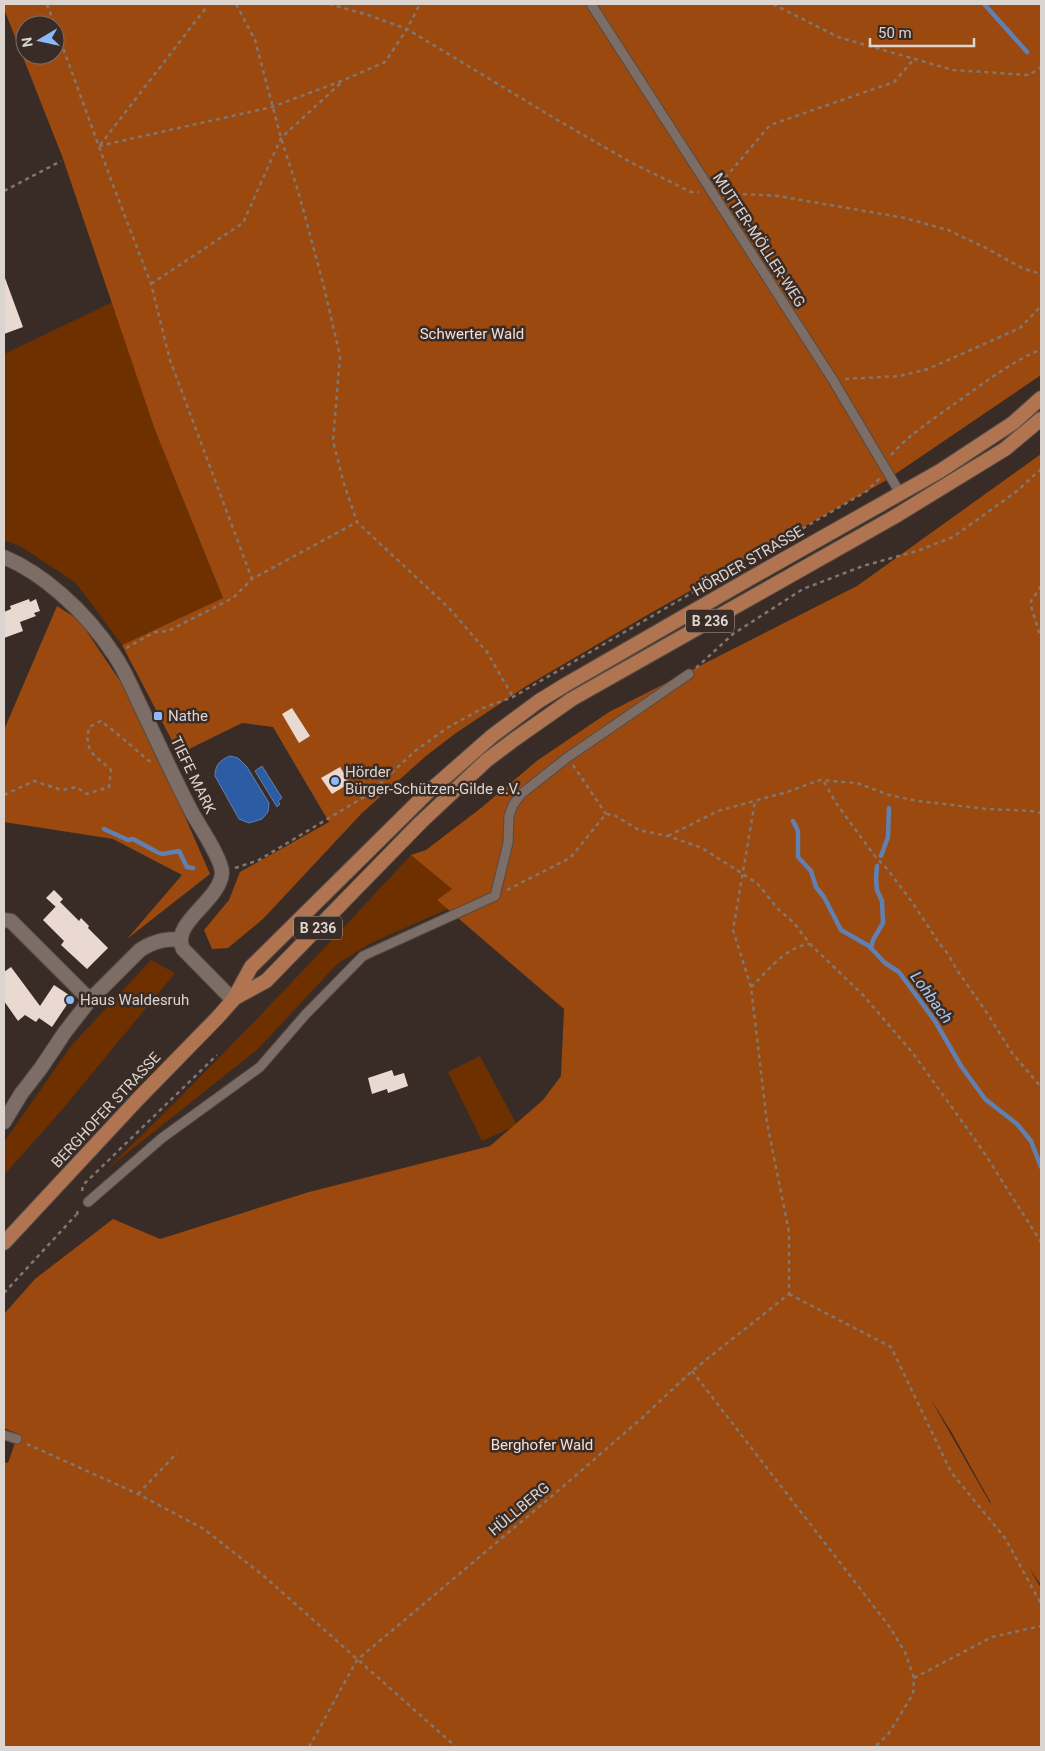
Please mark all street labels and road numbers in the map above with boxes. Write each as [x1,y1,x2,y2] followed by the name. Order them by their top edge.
[709,170,809,310] street label: MUTTER-MÖLLER-WEG
[689,522,807,600] street label: HÖRDER STRASSE
[686,610,734,632] road number: B 236
[167,733,220,817] street label: TIEFE MARK
[294,916,342,940] road number: B 236
[48,1048,165,1171] street label: BERGHOFER STRASSE
[485,1478,553,1540] street label: HÜLLBERG

